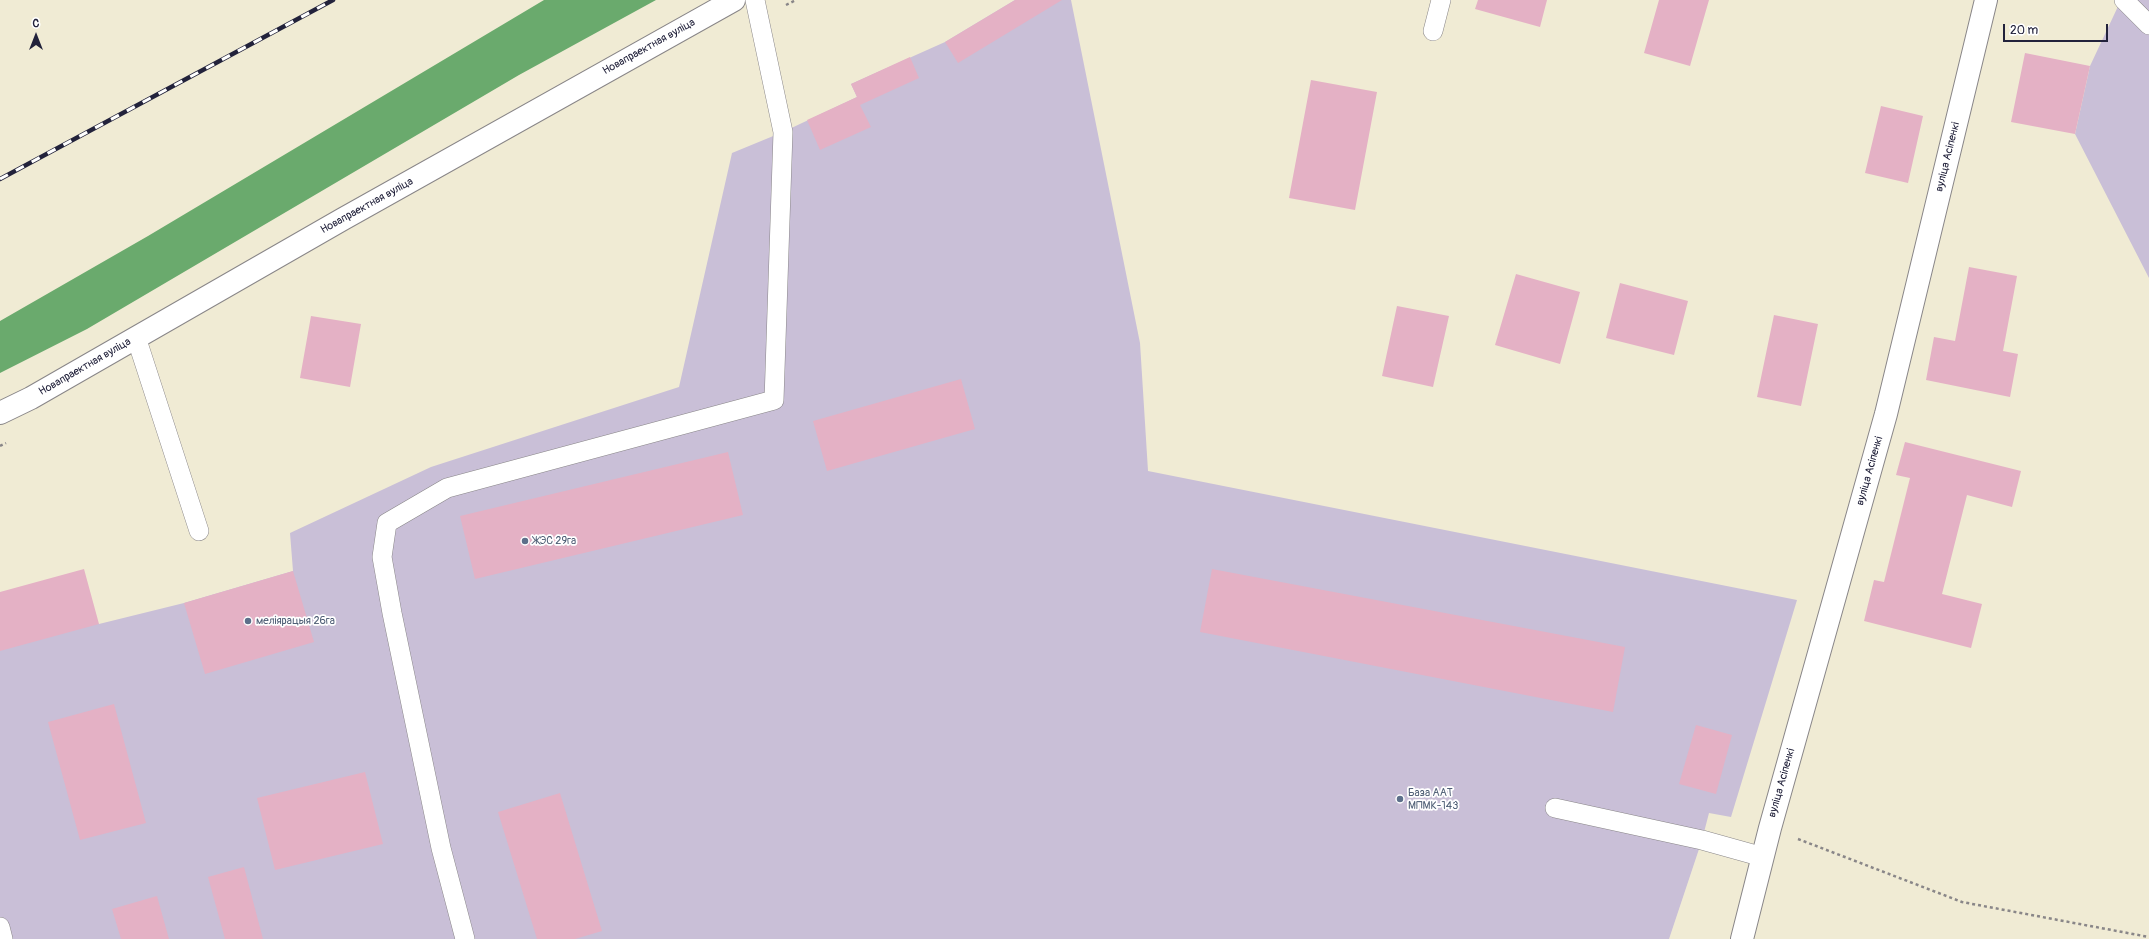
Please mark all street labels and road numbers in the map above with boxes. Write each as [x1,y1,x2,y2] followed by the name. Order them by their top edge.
[600,16,698,78] street label: Новапраектная вуліца
[1933,121,1963,193] street label: вуліца Асіпенкі
[318,175,416,237] street label: Новапраектная вуліца
[37,335,133,399] street label: Новапраектная вуліца
[1854,435,1886,507] street label: вуліца Асіпенкі
[1766,747,1798,819] street label: вуліца Асіпенкі

